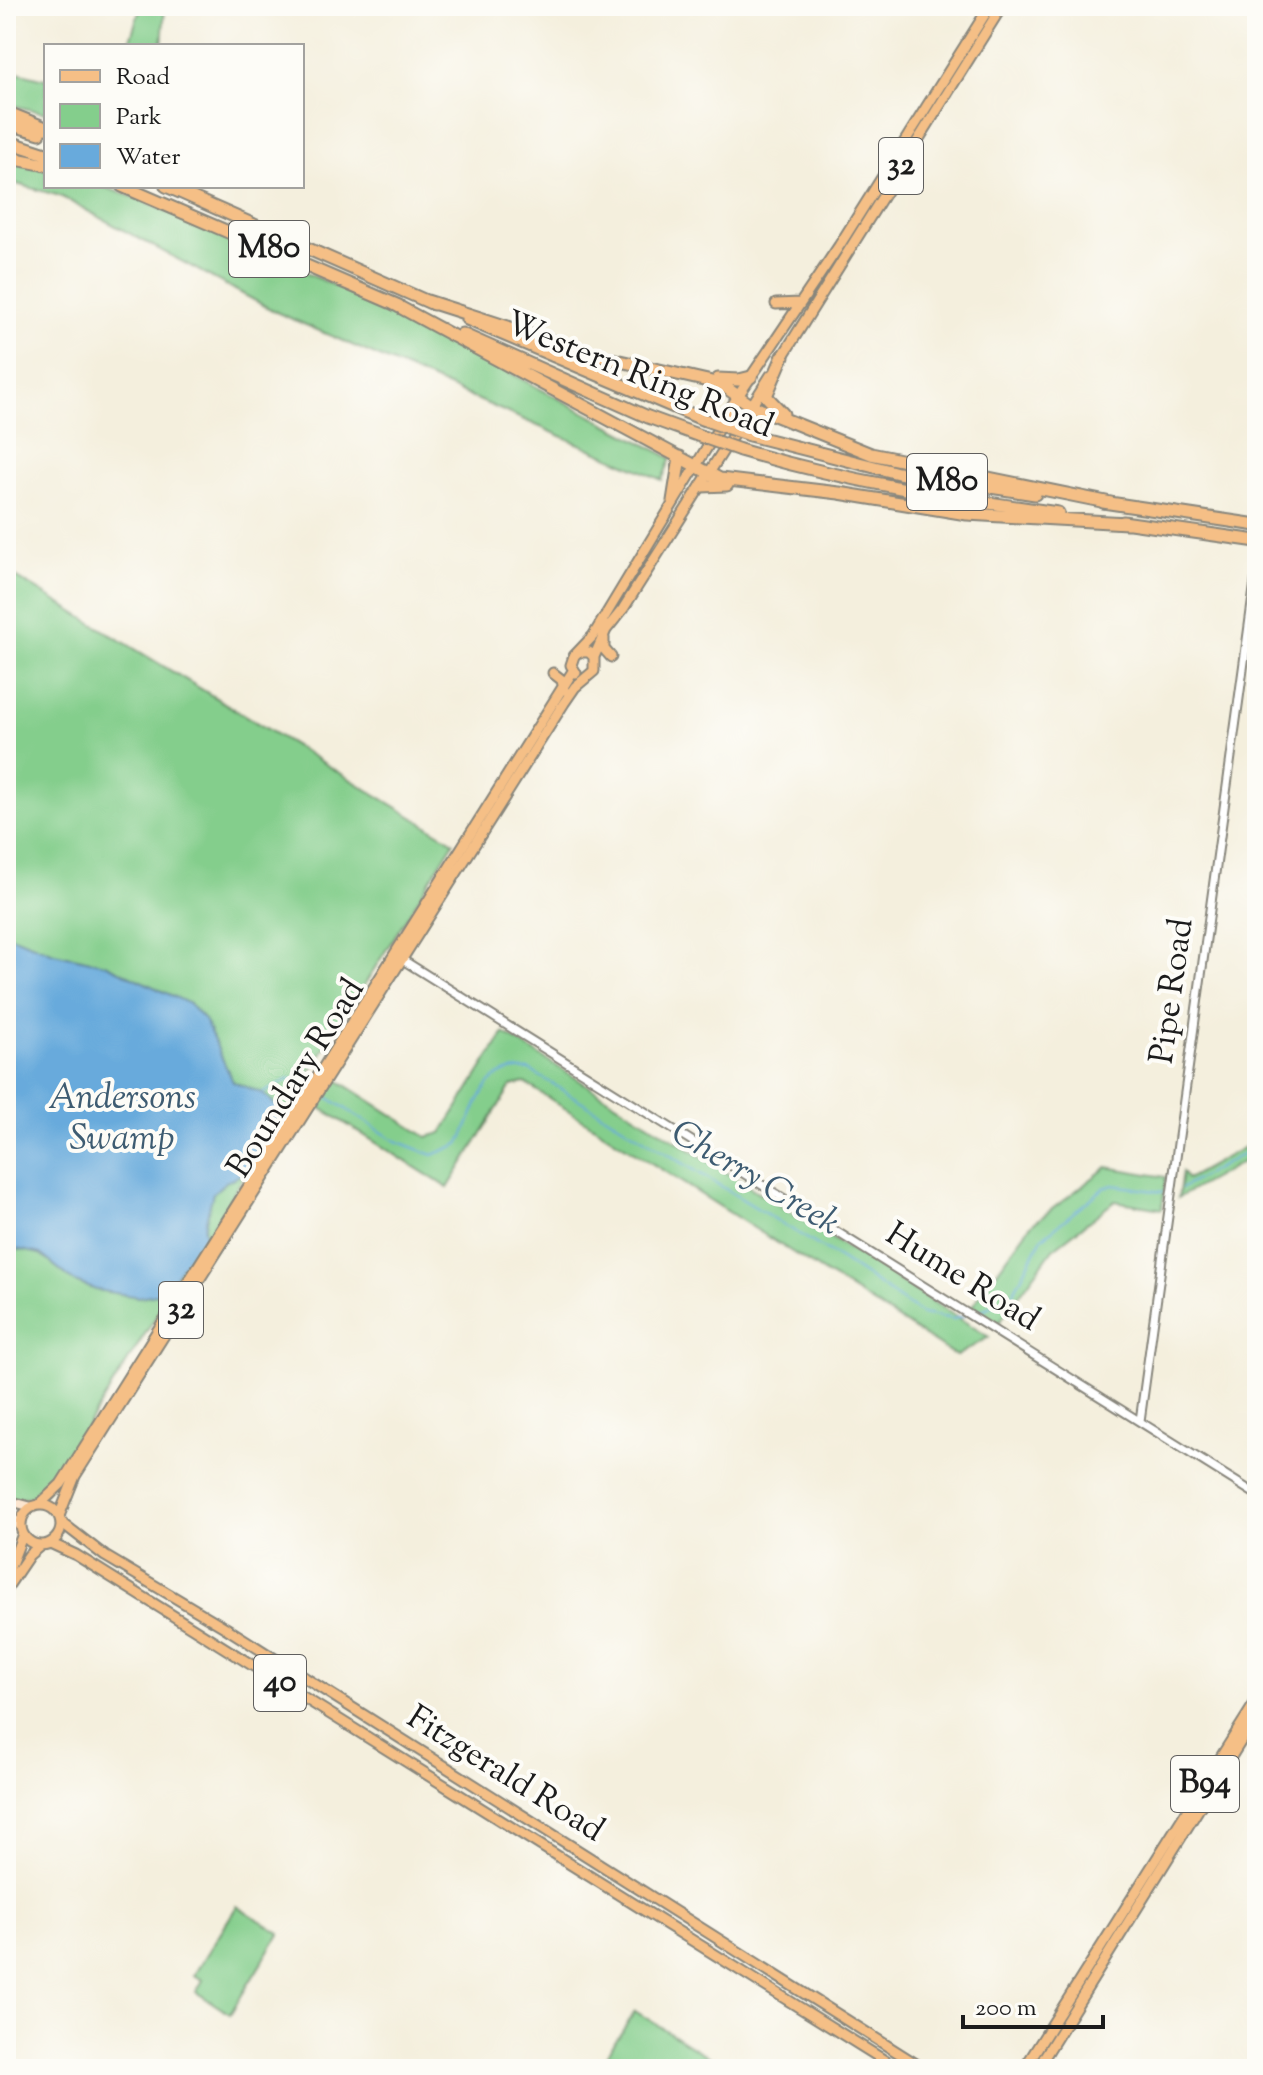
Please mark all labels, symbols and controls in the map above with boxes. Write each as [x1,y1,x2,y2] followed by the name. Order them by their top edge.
[44,44,304,188] legend
[116,61,170,95] text: Road
[116,101,162,135] text: Park
[879,138,923,194] road number: 32
[116,141,180,175] text: Water
[229,221,309,277] road number: M80
[498,300,780,452] street label: Western Ring Road
[907,454,987,510] road number: M80
[1139,915,1207,1067] street label: Pipe Road
[216,970,378,1188] street label: Boundary Road
[48,1073,196,1166] water label: Andersons Swamp
[660,1108,850,1250] water label: Cherry Creek
[875,1211,1049,1345] street label: Hume Road
[159,1282,203,1338] road number: 32
[254,1655,306,1711] road number: 40
[397,1695,613,1855] street label: Fitzgerald Road
[1171,1756,1239,1812] road number: B94
[963,1979,1103,2029] scale bar
[975,1992,1037,2026] text: 200 m

